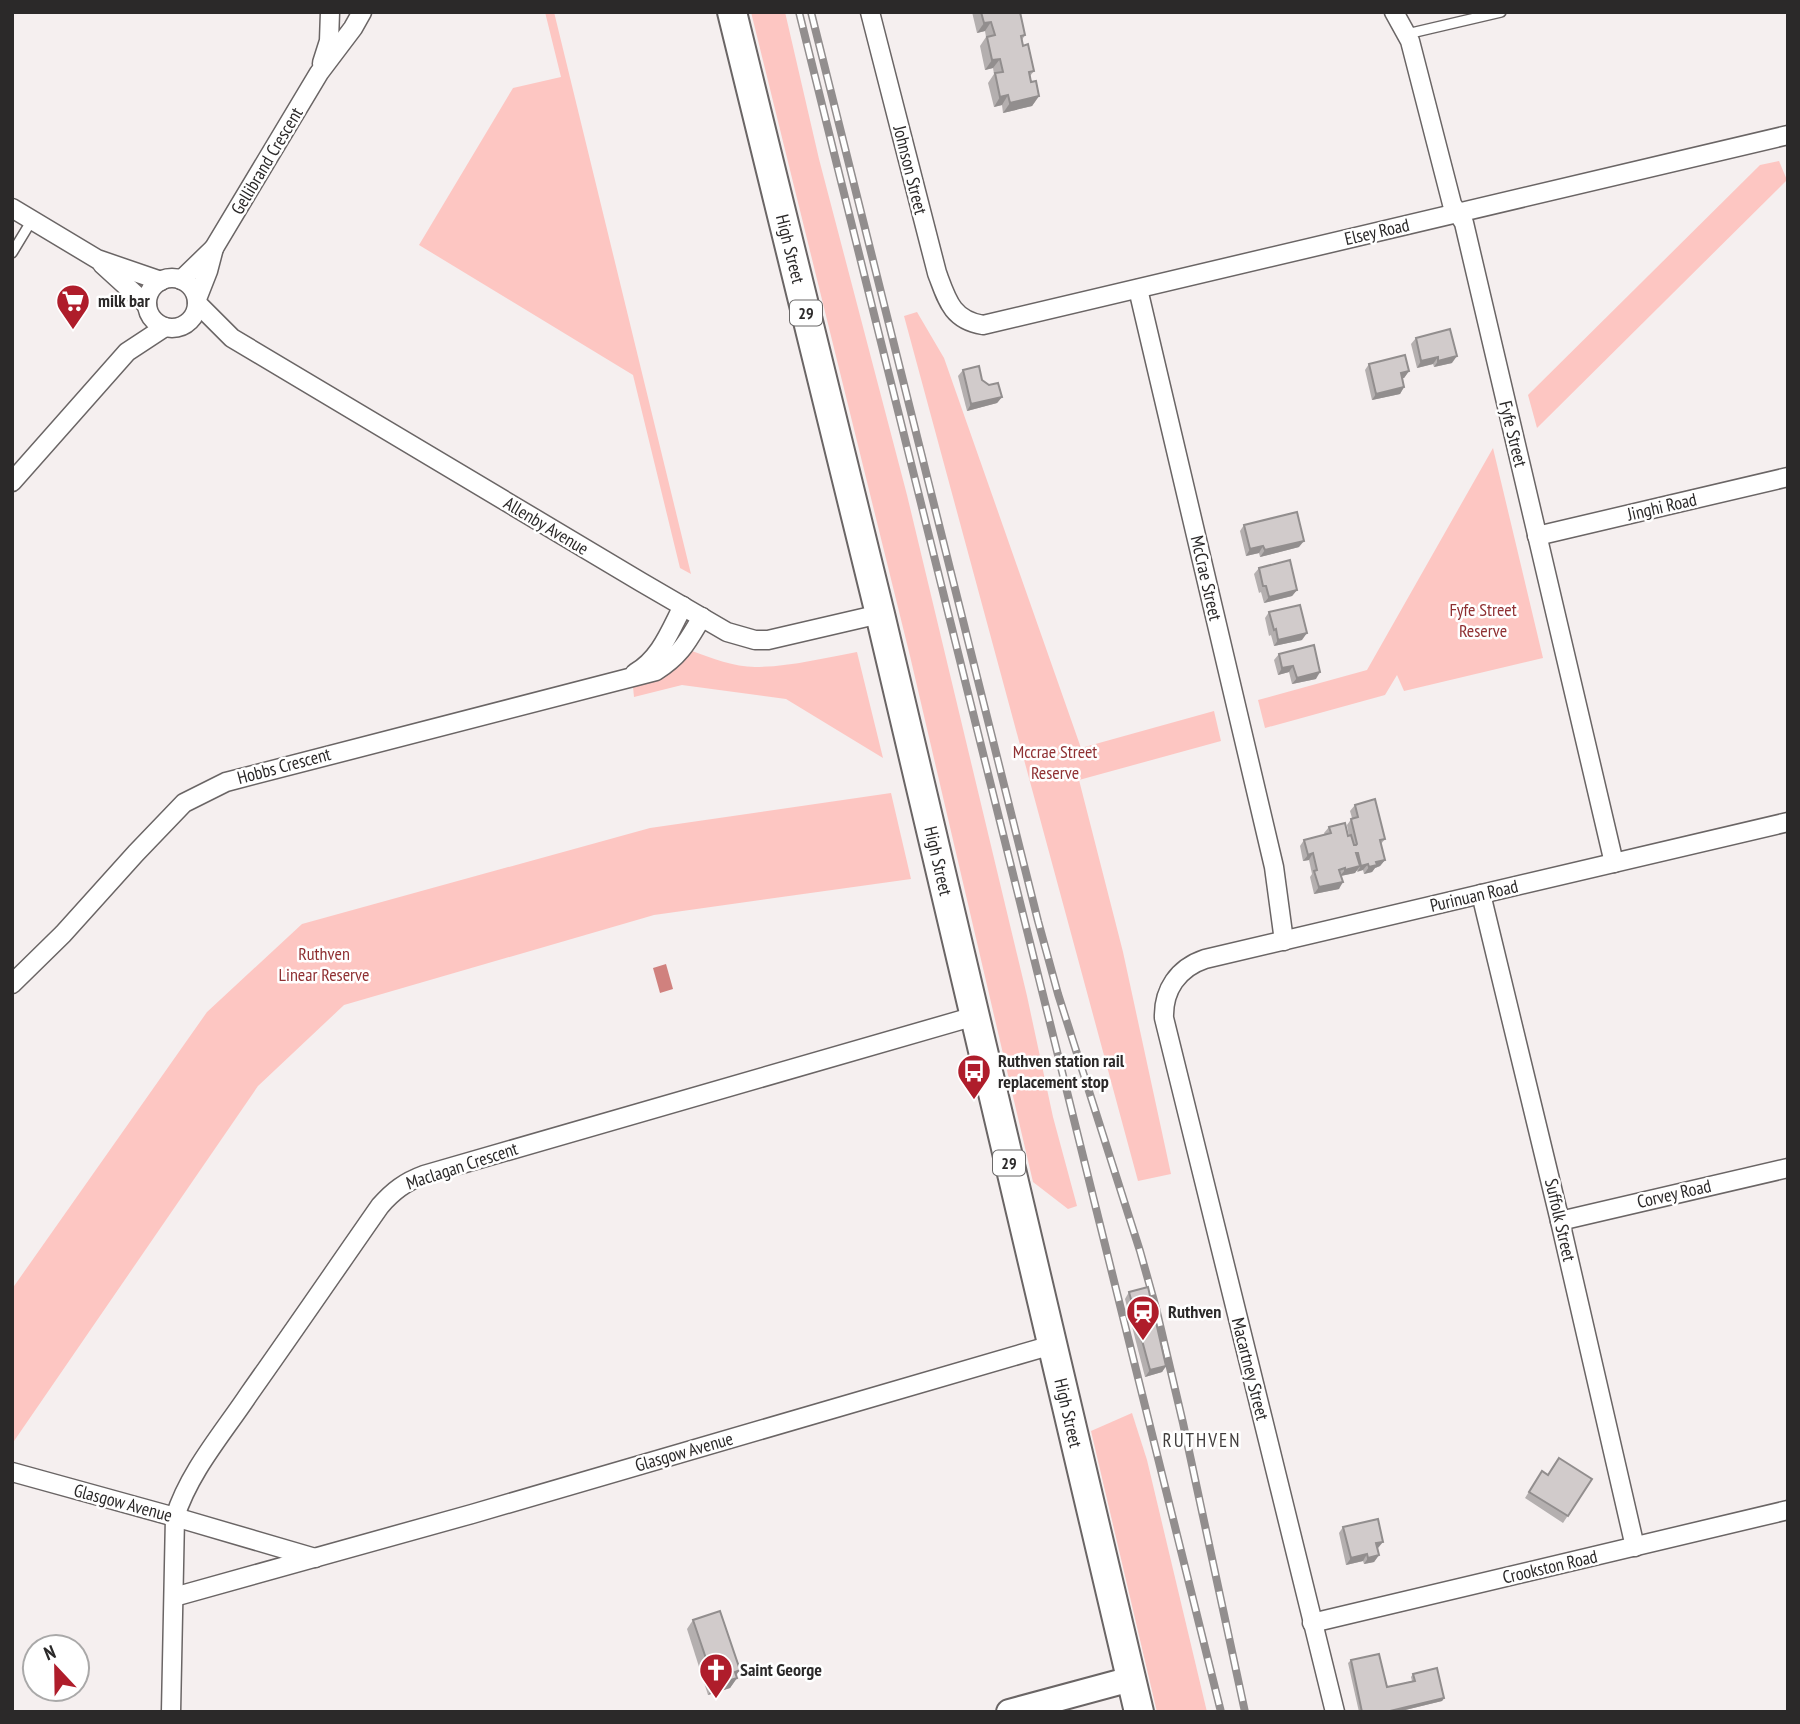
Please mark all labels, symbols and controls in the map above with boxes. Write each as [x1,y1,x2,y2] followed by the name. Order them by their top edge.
[226,103,308,218] street label: Gellibrand Crescent
[888,122,933,217] street label: Johnson Street
[771,212,810,286] street label: High Street
[1342,213,1412,250] street label: Elsey Road
[54,282,92,331] supermarket icon: milk bar
[98,289,150,312] place label: milk bar
[790,300,822,326] road number: 29
[1494,398,1533,469] street label: Fyfe Street
[1624,487,1699,526] street label: Jinghi Road
[500,491,593,560] street label: Allenby Avenue
[1186,533,1227,623] street label: McCrae Street
[1449,598,1517,642] park label: Fyfe Street Reserve
[1013,740,1097,784] park label: Mccrae Street Reserve
[235,742,333,789] street label: Hobbs Crescent
[919,824,958,898] street label: High Street
[1428,874,1520,917] street label: Purinuan Road
[279,942,369,986] park label: Ruthven Linear Reserve
[998,1049,1125,1093] place label: Ruthven station rail replacement stop
[955,1052,993,1101] bus stop icon: Ruthven station rail replacement stop
[403,1137,521,1194] street label: Maclagan Crescent
[993,1150,1025,1176] road number: 29
[1635,1174,1713,1213] street label: Corvey Road
[1540,1176,1581,1264] street label: Suffolk Street
[1124,1293,1162,1342] station icon: Ruthven
[1168,1300,1221,1323] place label: Ruthven
[1227,1315,1274,1423] street label: Macartney Street
[1049,1376,1088,1450] street label: High Street
[632,1427,736,1476] street label: Glasgow Avenue
[1163,1428,1241,1452] district label: RUTHVEN
[71,1478,175,1527] street label: Glasgow Avenue
[1500,1544,1600,1589] street label: Crookston Road
[21,1633,91,1703] north arrow
[40,1639,59,1665] text: N
[697,1651,735,1700] church icon: Saint George
[740,1658,822,1681] place label: Saint George

